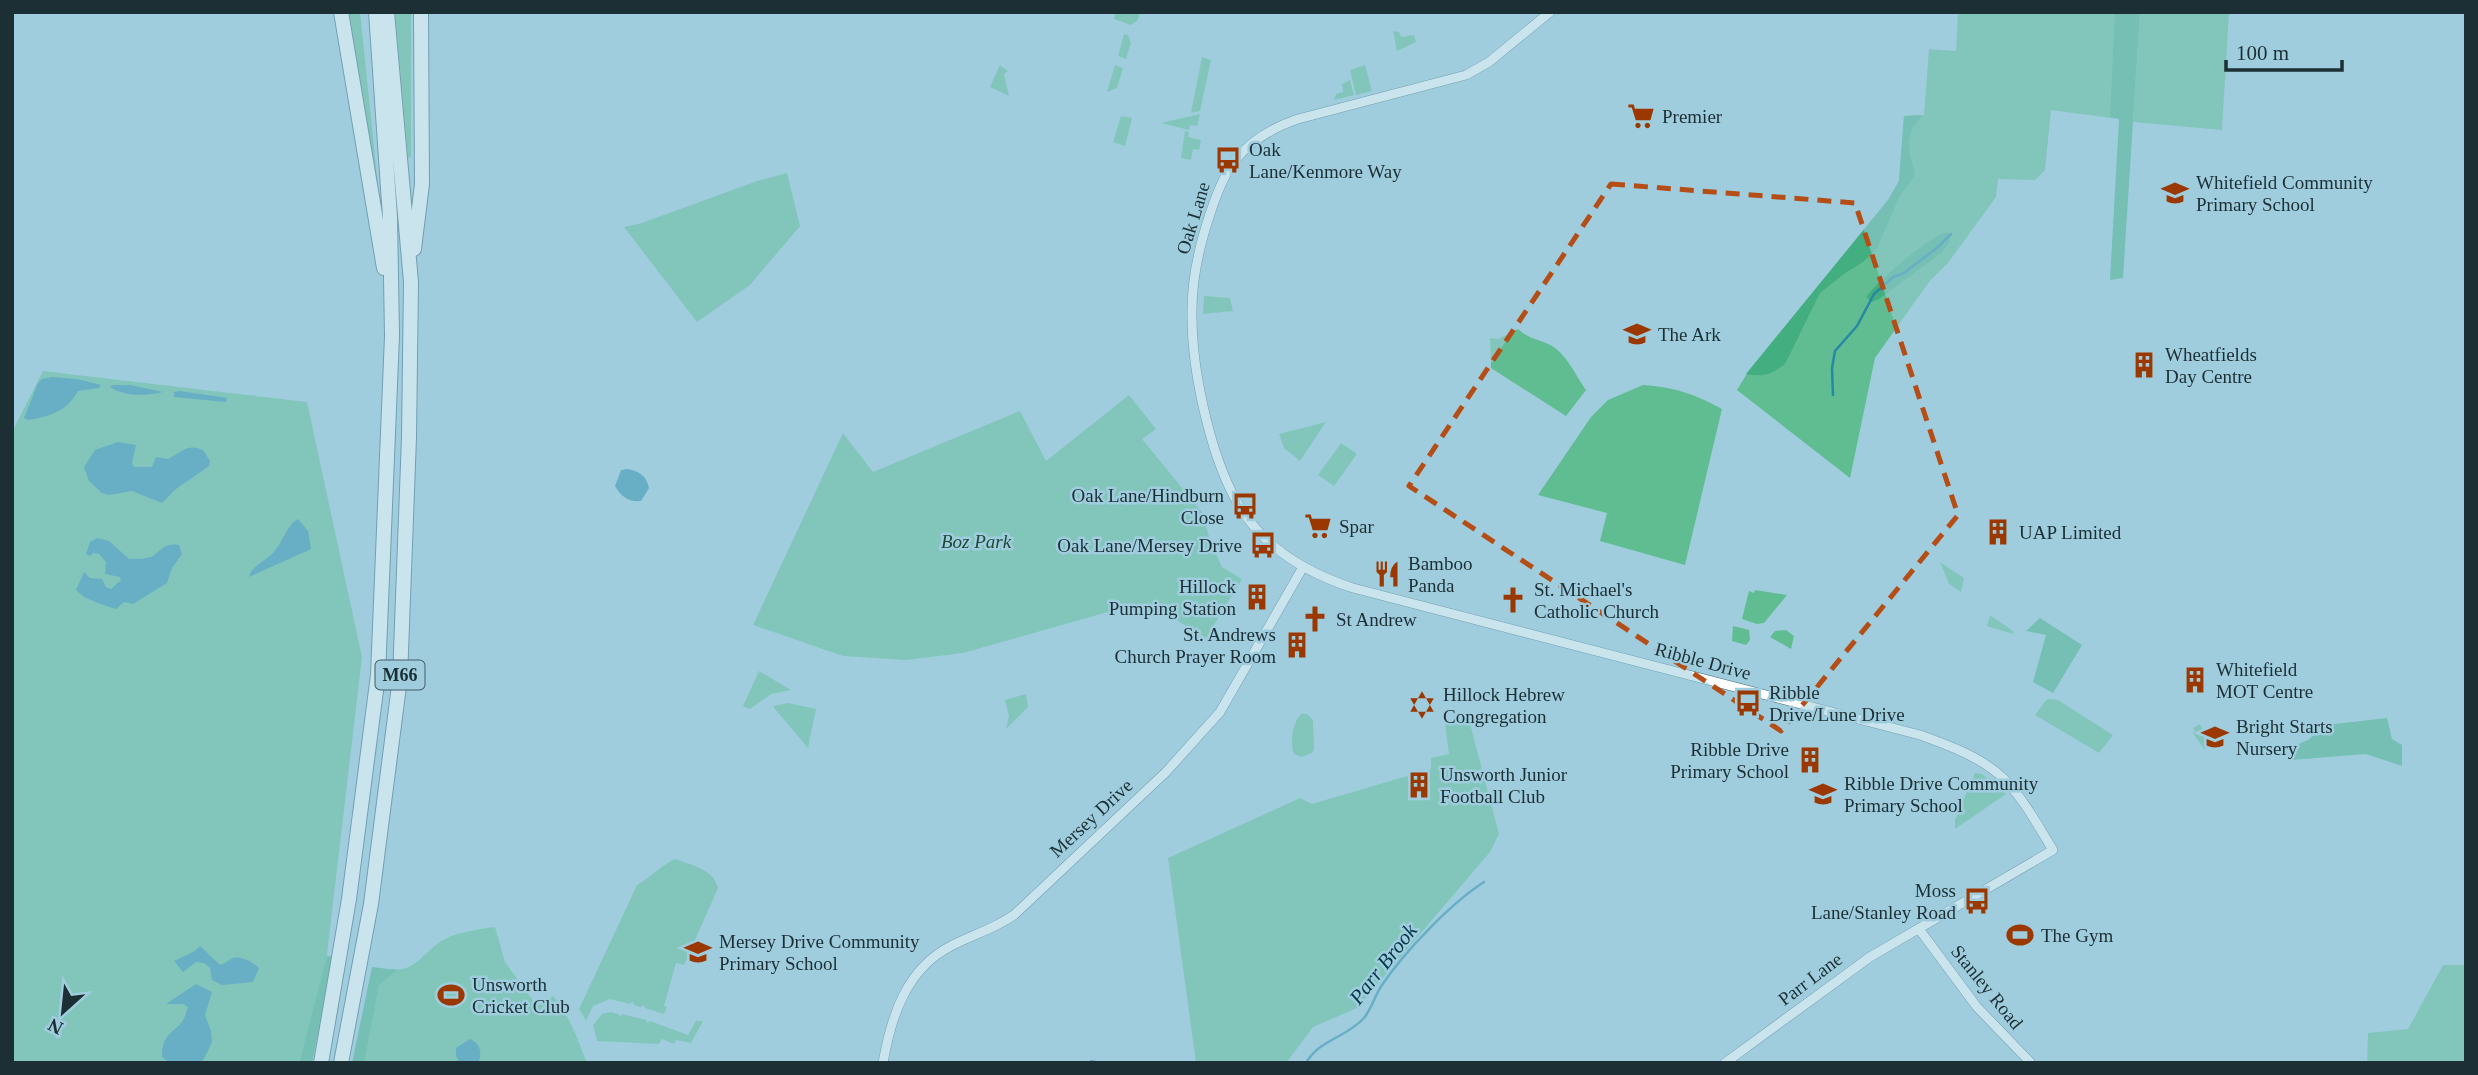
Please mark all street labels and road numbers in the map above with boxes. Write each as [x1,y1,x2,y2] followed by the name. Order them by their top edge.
[1172,179,1214,257] street label: Oak Lane
[1653,638,1753,684] street label: Ribble Drive
[376,660,424,690] road number: M66
[1045,775,1137,861] street label: Mersey Drive
[1947,941,2028,1034] street label: Stanley Road
[1774,948,1846,1010] street label: Parr Lane

